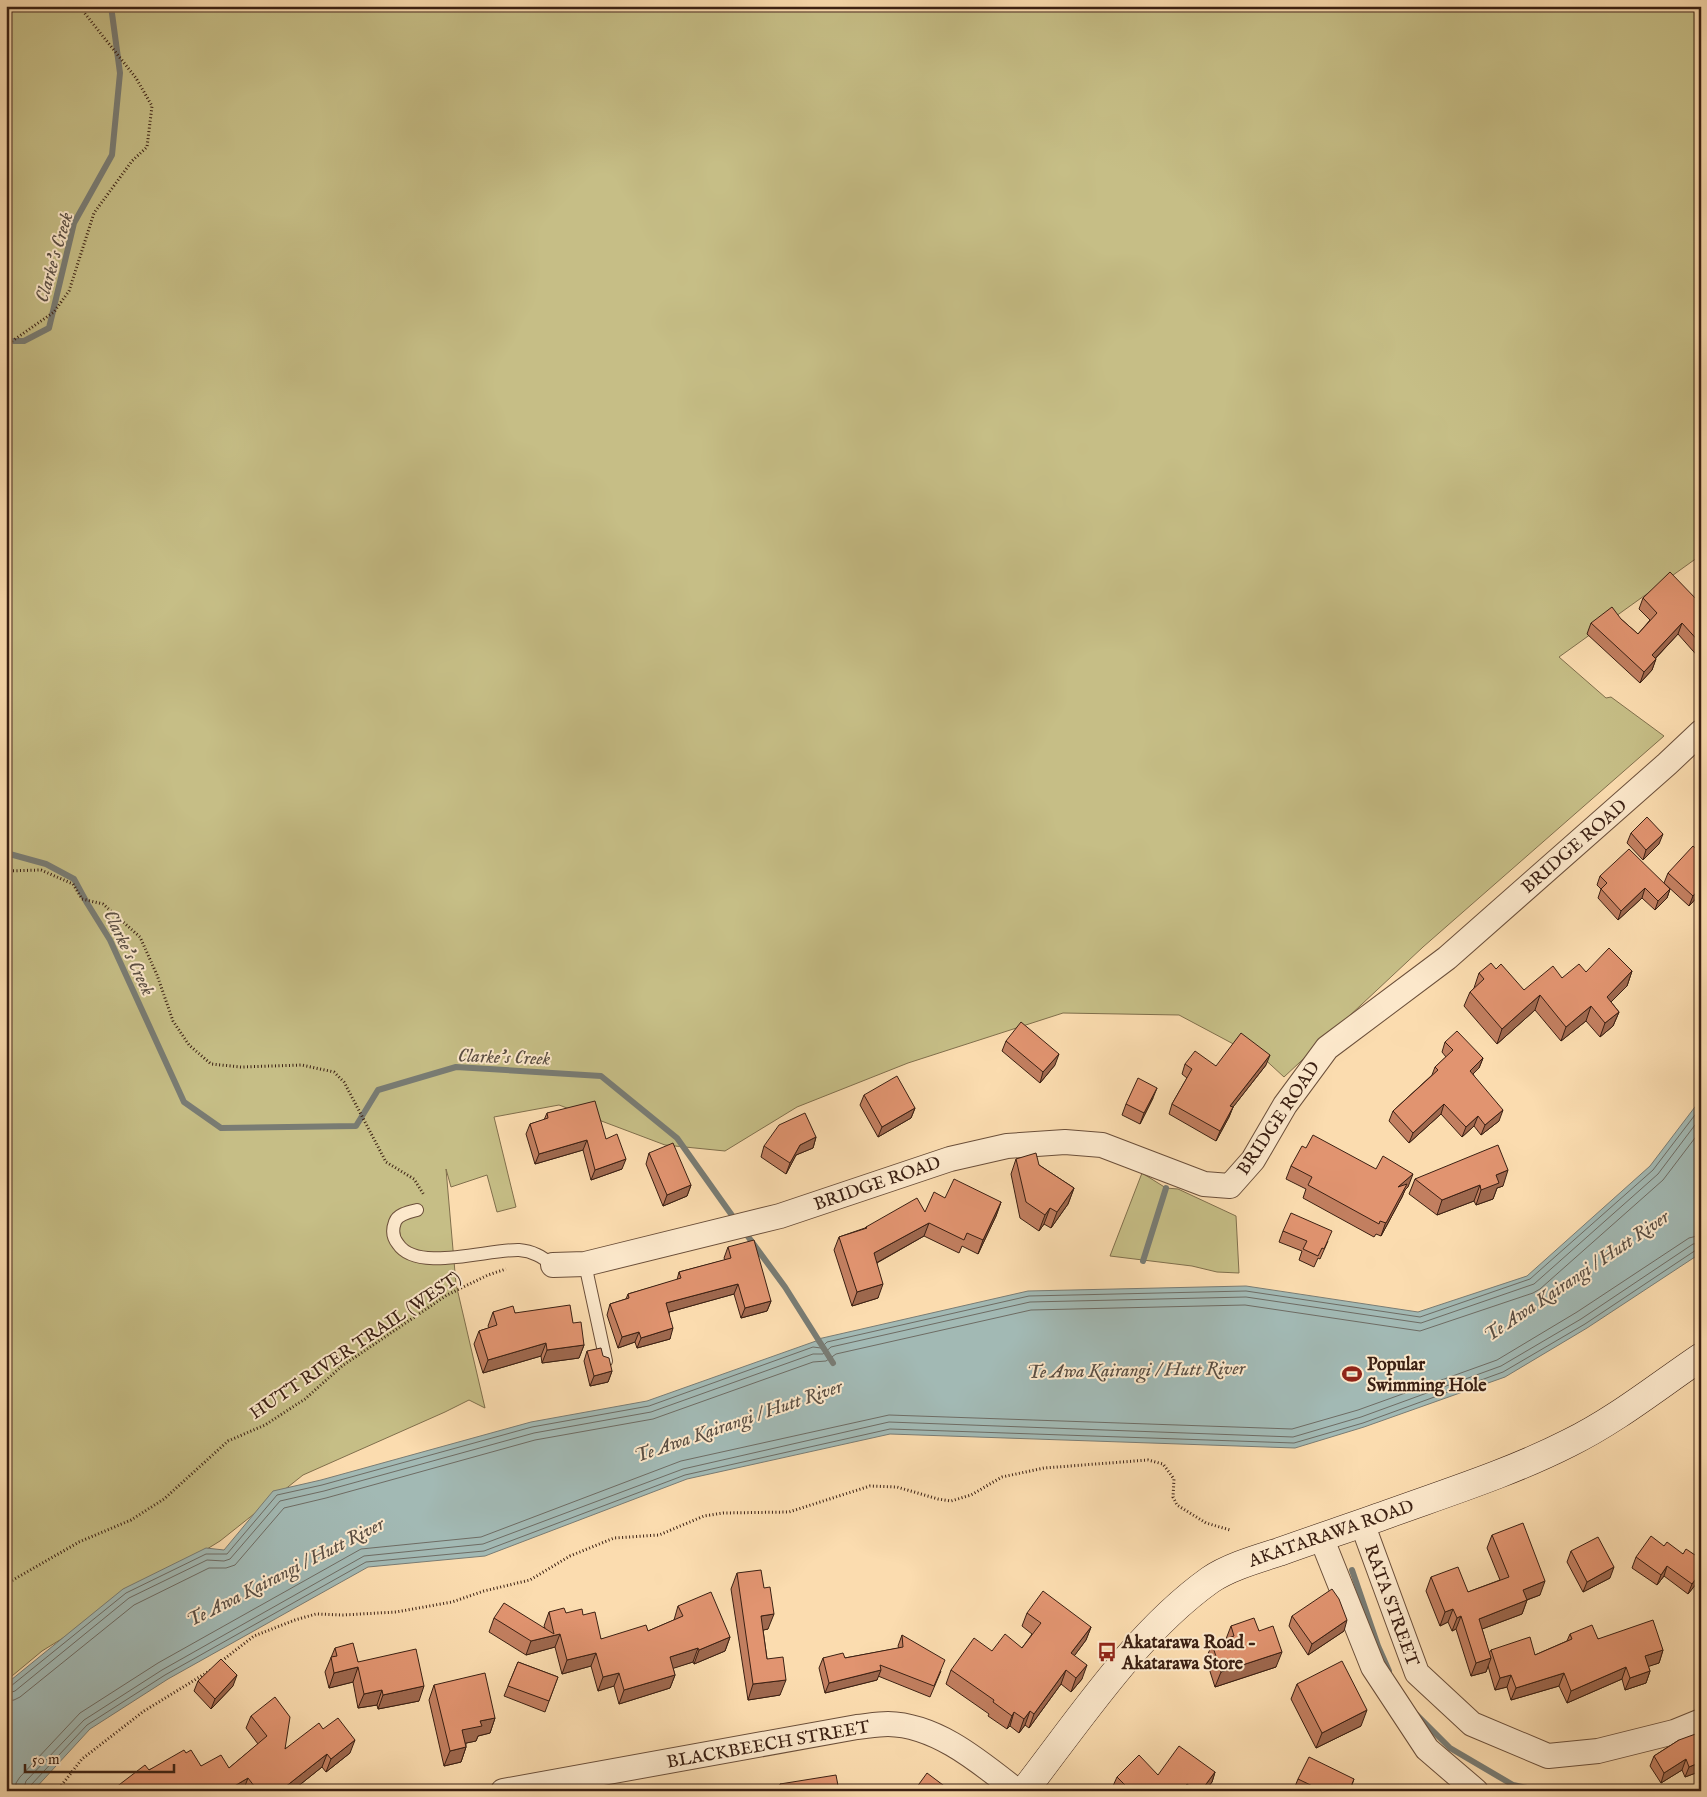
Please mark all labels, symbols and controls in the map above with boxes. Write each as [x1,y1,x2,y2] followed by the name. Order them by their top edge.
[31,209,79,305] water label: Clarke's Creek
[1517,795,1633,899] street label: BRIDGE ROAD
[97,906,159,1000] water label: Clarke's Creek
[457,1044,551,1072] water label: Clarke's Creek
[1233,1057,1326,1180] street label: BRIDGE ROAD
[811,1152,944,1217] street label: BRIDGE ROAD
[1480,1205,1676,1348] water label: Te Awa Kairangi / Hutt River
[246,1267,466,1426] street label: HUTT RIVER TRAIL (WEST)
[1367,1354,1487,1398] place label: Popular Swimming Hole
[1027,1357,1247,1385] water label: Te Awa Kairangi / Hutt River
[1341,1363,1363,1385] sports icon: Popular Swimming Hole
[631,1374,847,1469] water label: Te Awa Kairangi / Hutt River
[1245,1495,1417,1574] street label: AKATARAWA ROAD
[183,1512,390,1633] water label: Te Awa Kairangi / Hutt River
[1358,1541,1423,1670] street label: RATA STREET
[1121,1632,1256,1676] place label: Akatarawa Road - Akatarawa Store
[1096,1641,1118,1663] bus stop icon: Akatarawa Road - Akatarawa Store
[665,1716,872,1775] street label: BLACKBEECH STREET
[25,1742,174,1774] scale bar
[32,1750,60,1769] text: 50 m

